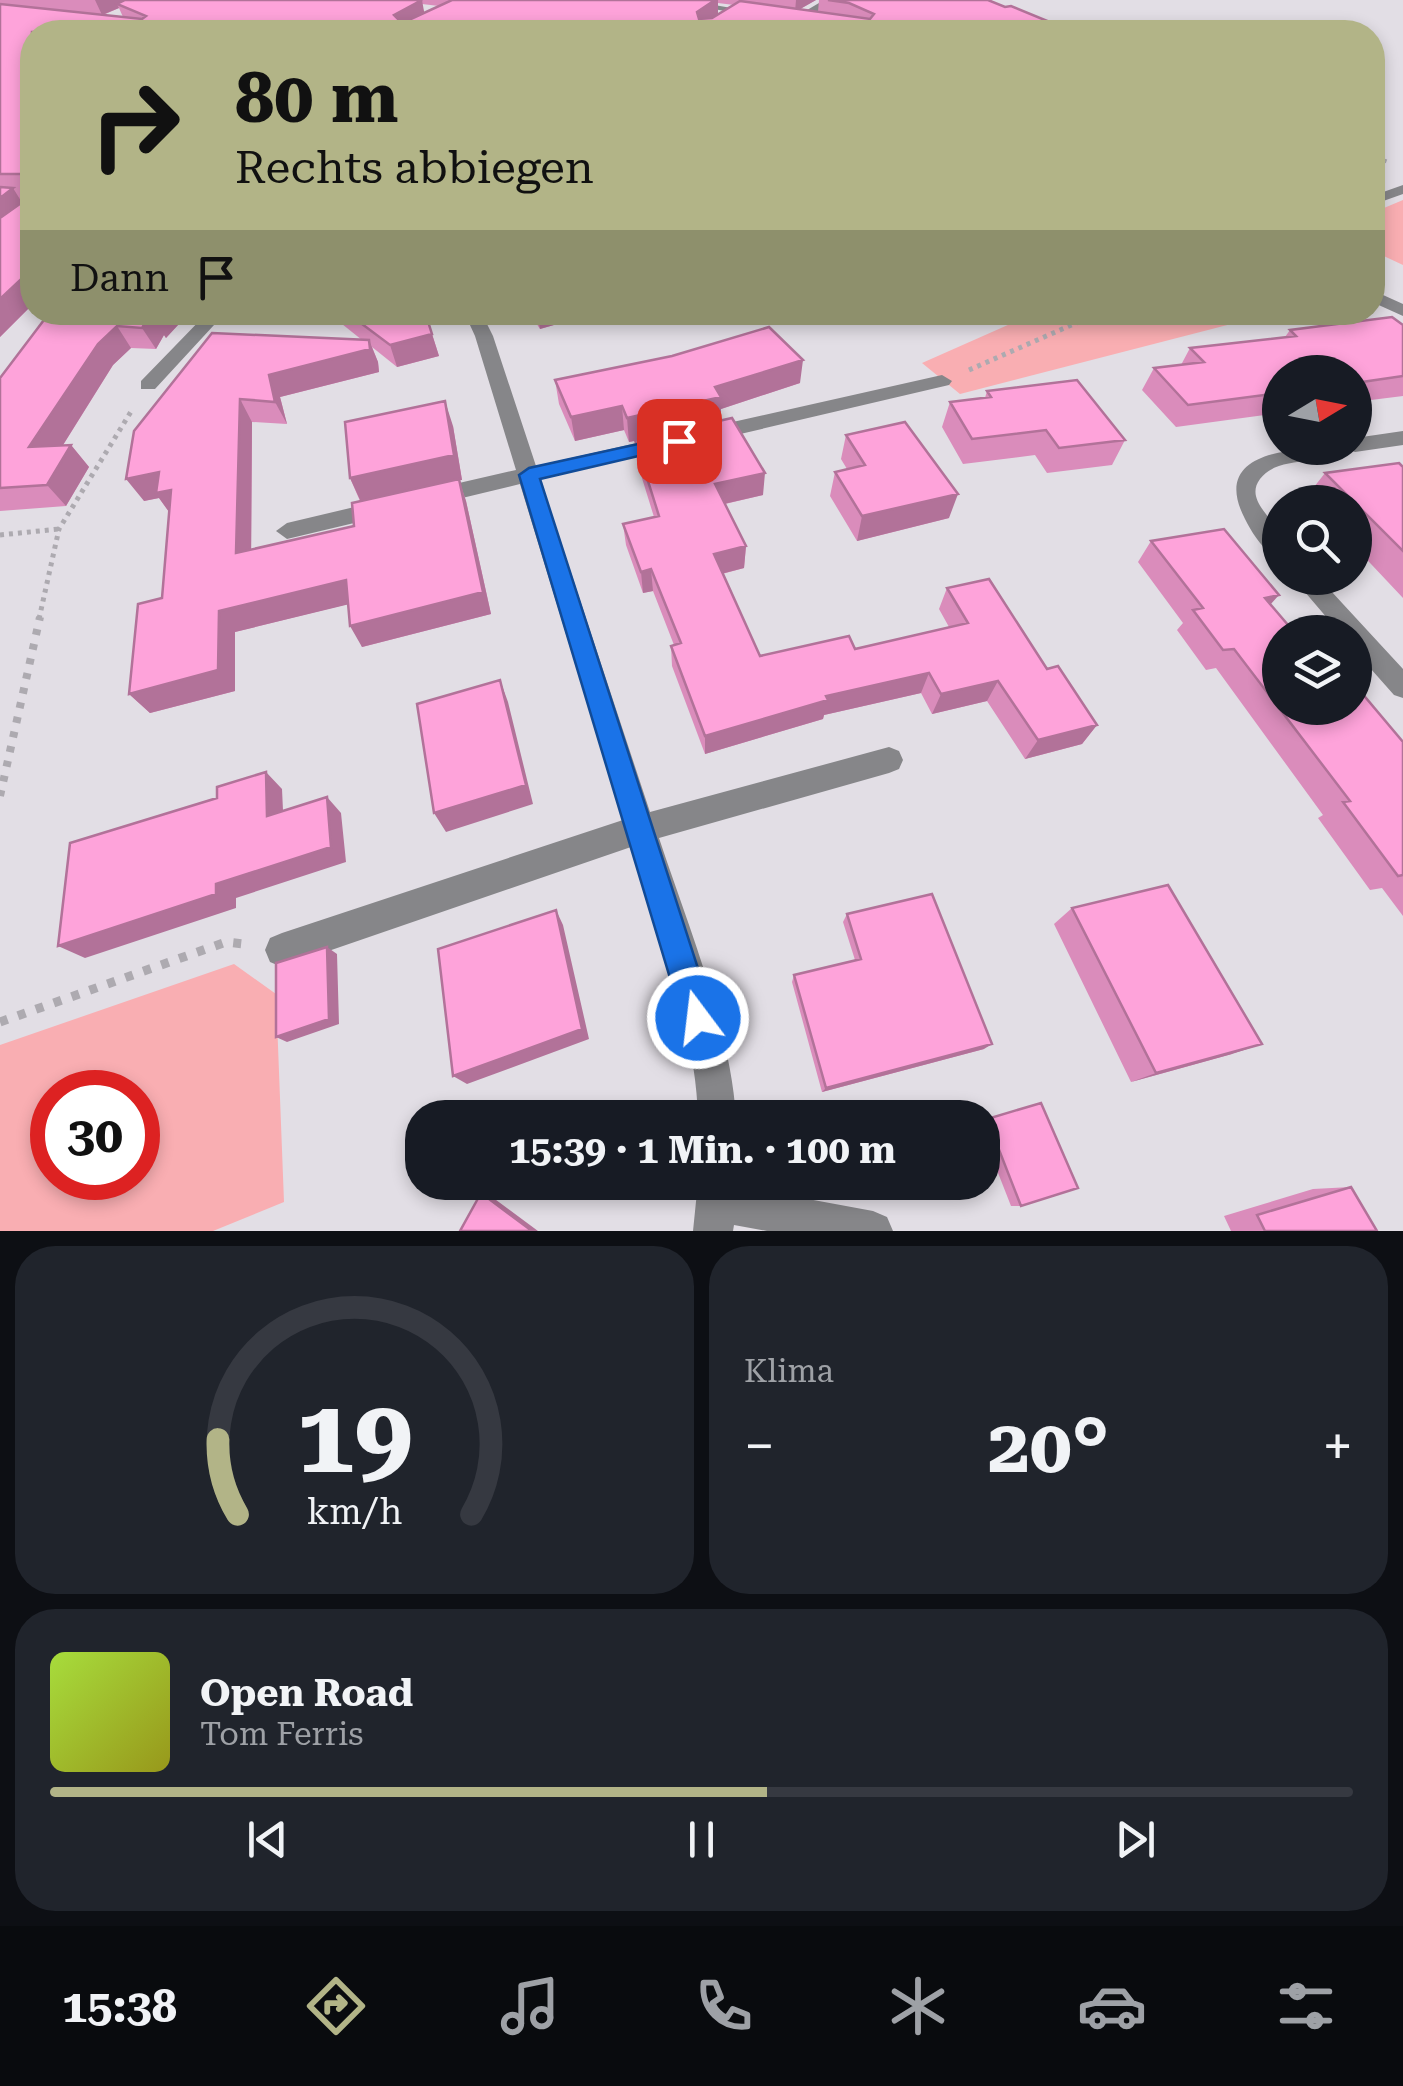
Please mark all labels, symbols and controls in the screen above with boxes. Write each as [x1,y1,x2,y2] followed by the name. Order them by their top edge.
[235,57,399,139] text: 80 m
[70,60,200,190] icon: right
[235,141,594,194] text: Rechts abbiegen
[189,250,244,305] icon: arrive
[70,256,169,300] text: Dann
[1262,355,1372,465] north arrow
[1262,355,1372,725] map controls
[637,399,722,484] pin
[652,414,707,469] icon: arrive
[1262,485,1372,595] button: search
[1262,615,1372,725] button: layers
[646,966,750,1070] position arrow
[30,1070,160,1200] speed limit sign: 30
[509,1128,896,1172] text: 15:39 · 1 Min. · 100 m
[744,1352,834,1390] text: Klima
[296,1376,413,1497] text: 19
[988,1402,1109,1490] text: 20°
[744,1414,775,1478] text: −
[1322,1414,1353,1478] text: +
[307,1491,402,1533] text: km/h
[200,1671,413,1715] text: Open Road
[200,1715,363,1753] text: Tom Ferris
[240,1812,295,1867] icon: previous
[674,1812,729,1867] icon: pause
[1108,1812,1163,1867] icon: next
[301,1971,371,2041] icon: directions
[495,1971,565,2041] icon: music
[689,1971,759,2041] icon: phone
[883,1971,953,2041] icon: climate
[1077,1971,1147,2041] icon: car
[1271,1971,1341,2041] icon: filters
[62,1980,177,2033] text: 15:38

